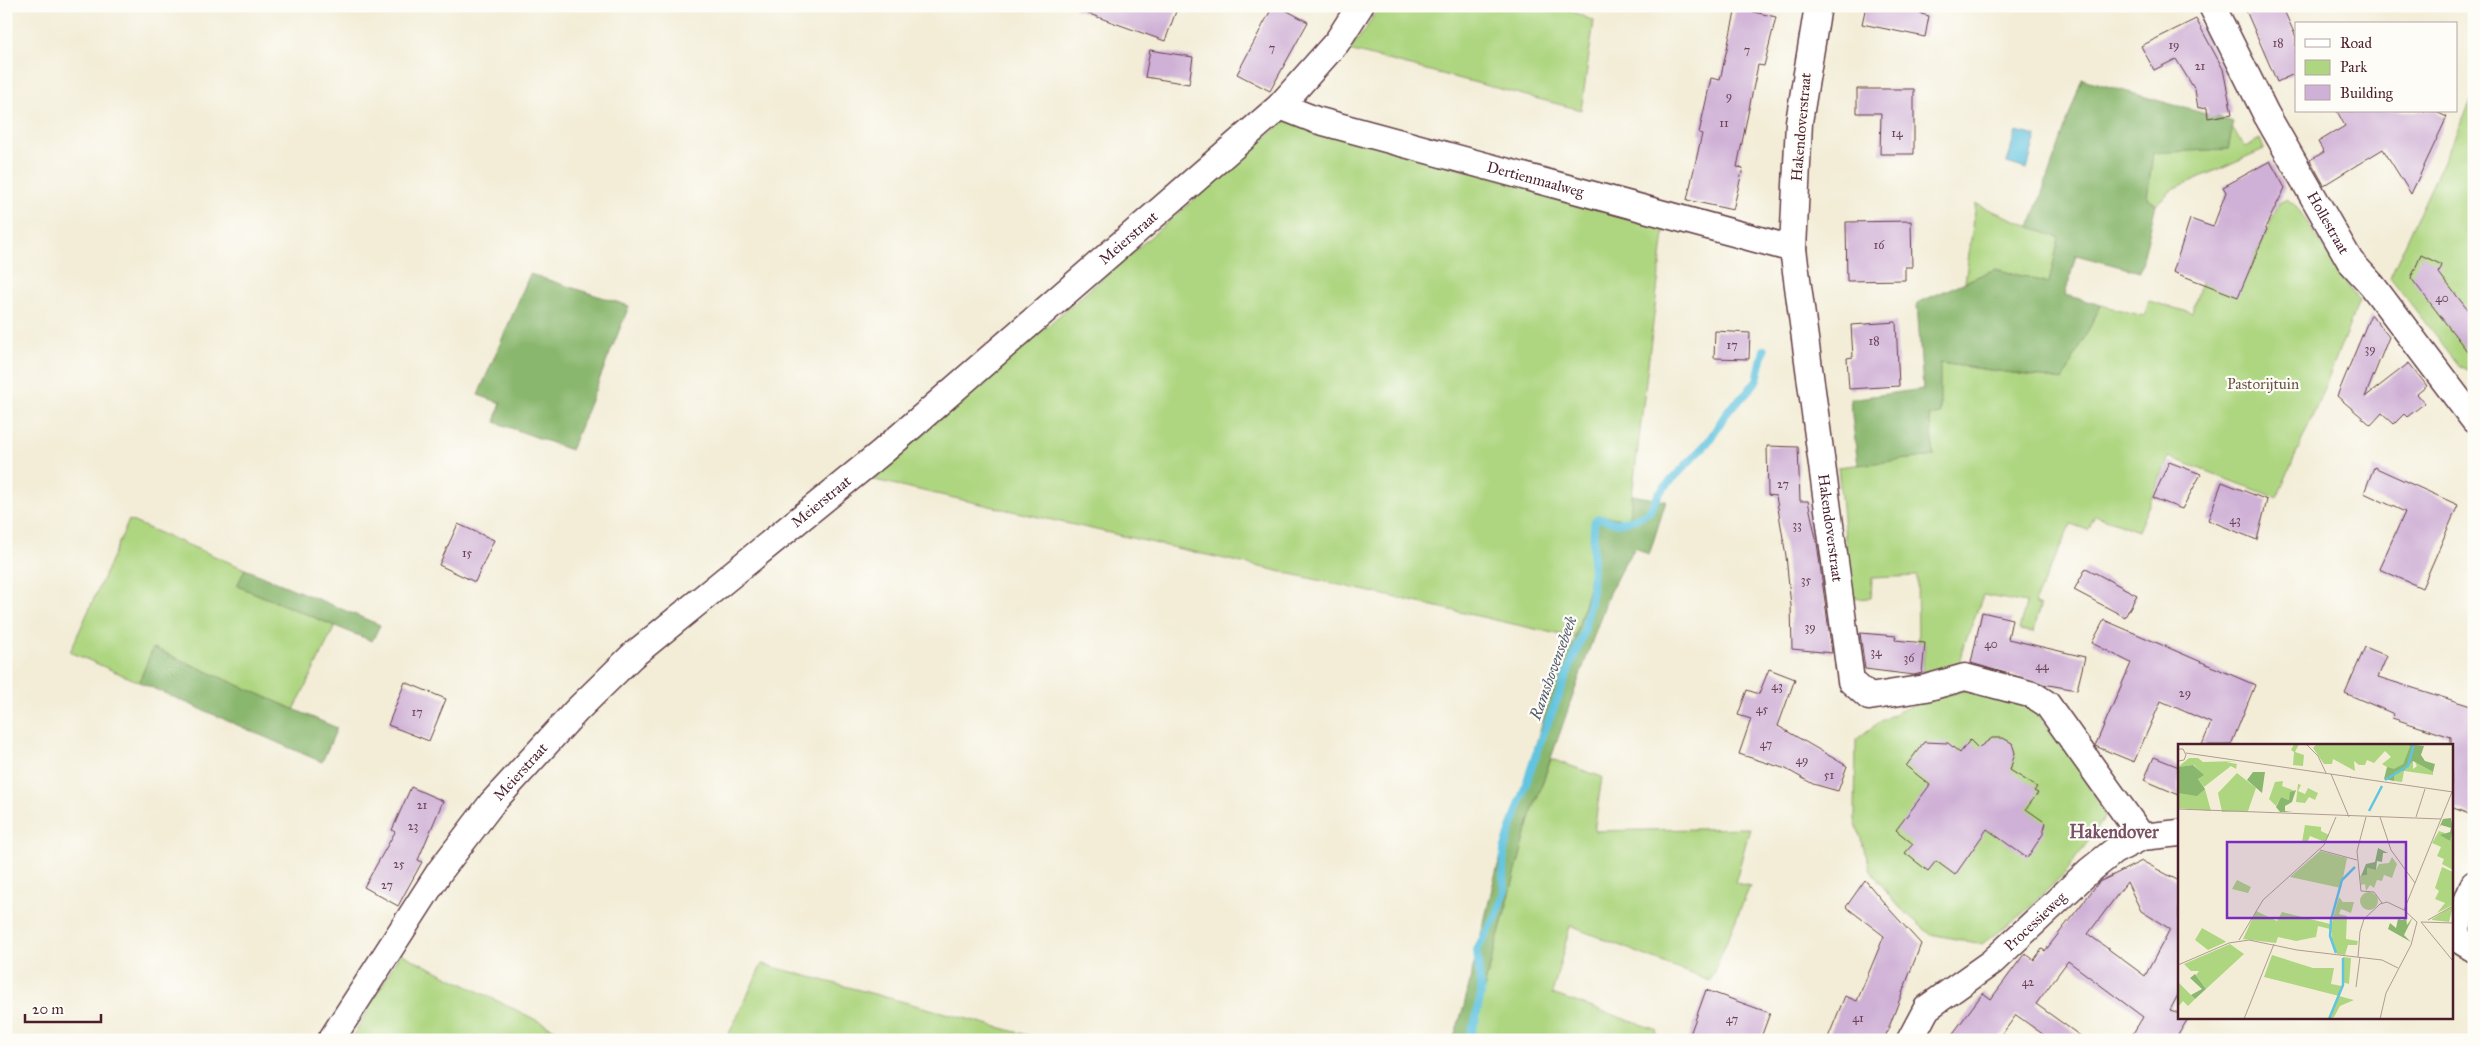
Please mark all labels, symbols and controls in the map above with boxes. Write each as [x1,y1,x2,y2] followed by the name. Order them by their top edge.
[2295,22,2458,112] legend
[2340,34,2372,52] text: Road
[2272,36,2284,50] house number: 18
[2168,38,2180,52] house number: 19
[1269,41,1275,55] house number: 7
[1744,43,1750,57] house number: 7
[2340,58,2367,76] text: Park
[2195,59,2206,73] house number: 21
[1787,71,1815,182] street label: Hakendoverstraat
[2340,84,2394,102] text: Building
[1726,89,1732,103] house number: 9
[1719,116,1729,130] house number: 11
[1891,126,1903,140] house number: 14
[1485,158,1587,201] street label: Dertienmaalweg
[2303,188,2353,258] street label: Hollestraat
[1095,207,1162,268] street label: Meierstraat
[1874,238,1885,252] house number: 16
[2435,291,2449,305] house number: 40
[1868,334,1880,348] house number: 18
[1726,338,1738,352] house number: 17
[2364,342,2376,356] house number: 39
[2227,375,2299,393] park label: Pastorijtuin
[788,471,855,531] street label: Meierstraat
[1814,473,1847,584] street label: Hakendoverstraat
[1777,477,1789,491] house number: 27
[2229,513,2241,527] house number: 43
[1792,518,1802,532] house number: 33
[462,546,473,560] house number: 15
[1801,573,1812,587] house number: 35
[1525,614,1581,723] water label: Ramshovensebeek
[1804,620,1816,634] house number: 39
[1984,637,1998,651] house number: 40
[1870,645,1882,659] house number: 34
[1904,651,1915,665] house number: 36
[2035,659,2049,673] house number: 44
[1771,679,1783,693] house number: 43
[2179,686,2191,700] house number: 29
[1756,702,1769,716] house number: 45
[411,705,423,719] house number: 17
[1760,737,1772,751] house number: 47
[490,739,552,804] street label: Meierstraat
[2178,744,2452,1018] inset map
[1795,753,1809,767] house number: 49
[1824,768,1834,782] house number: 51
[417,798,428,812] house number: 21
[408,819,419,833] house number: 23
[2069,821,2160,843] district label: Hakendover
[393,857,405,871] house number: 25
[381,878,393,892] house number: 27
[2000,887,2071,955] street label: Processieweg
[2022,975,2034,989] house number: 42
[25,991,101,1023] scale bar
[32,1000,64,1018] text: 20 m
[1852,1011,1864,1025] house number: 41
[1726,1012,1738,1026] house number: 47

